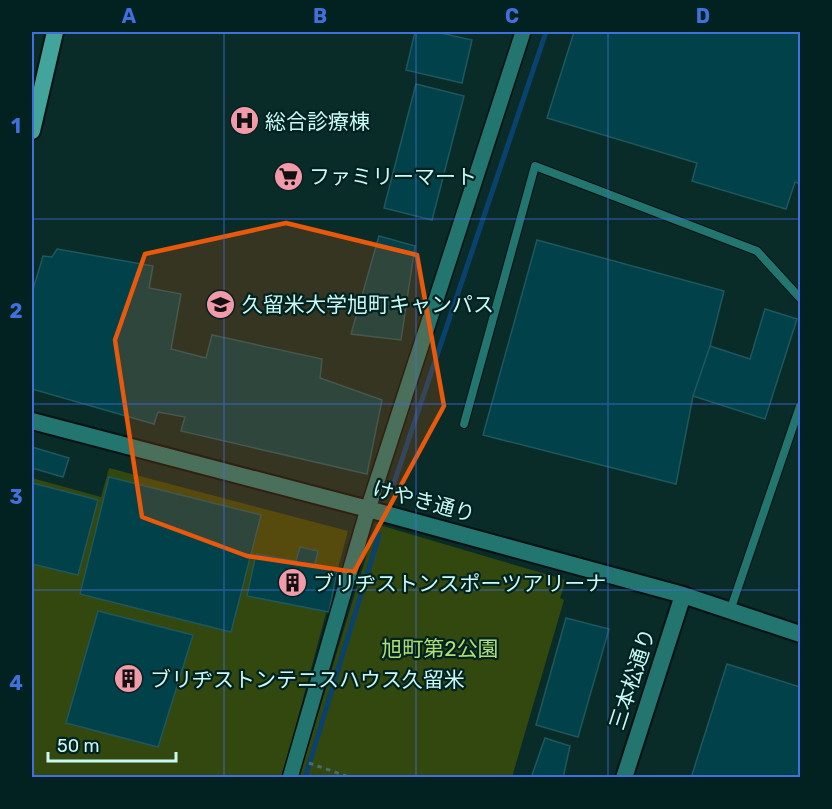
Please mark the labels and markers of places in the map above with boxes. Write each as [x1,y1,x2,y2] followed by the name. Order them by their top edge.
[228,105,260,137] hospital icon: 総合診療棟
[265,109,370,134] place label: 総合診療棟
[272,160,304,192] supermarket icon: ファミリーマート
[309,164,477,189] place label: ファミリーマート
[205,288,237,320] school or university icon: 久留米大学旭町キャンパス
[242,292,494,317] place label: 久留米大学旭町キャンパス
[276,567,308,599] building icon: ブリヂストンスポーツアリーナ
[313,571,606,596] place label: ブリヂストンスポーツアリーナ
[113,663,145,695] building icon: ブリヂストンテニスハウス久留米
[150,667,465,692] place label: ブリヂストンテニスハウス久留米

